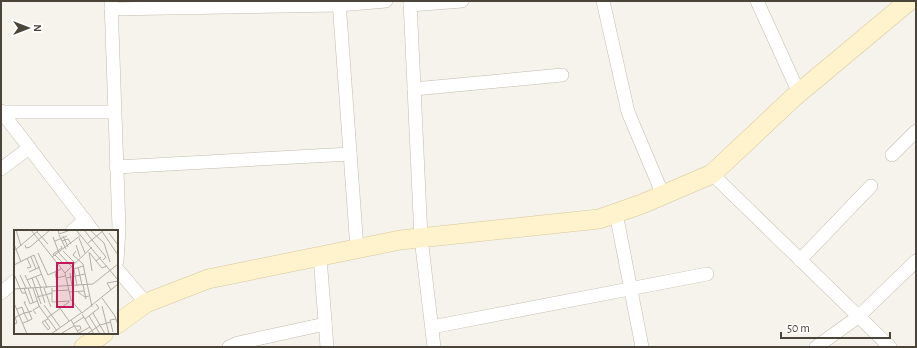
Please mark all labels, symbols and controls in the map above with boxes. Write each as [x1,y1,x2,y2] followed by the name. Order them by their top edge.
[8,8,48,48] north arrow
[32,24,43,32] text: N
[14,230,118,334] inset map
[781,314,890,340] scale bar
[787,322,810,334] text: 50 m

